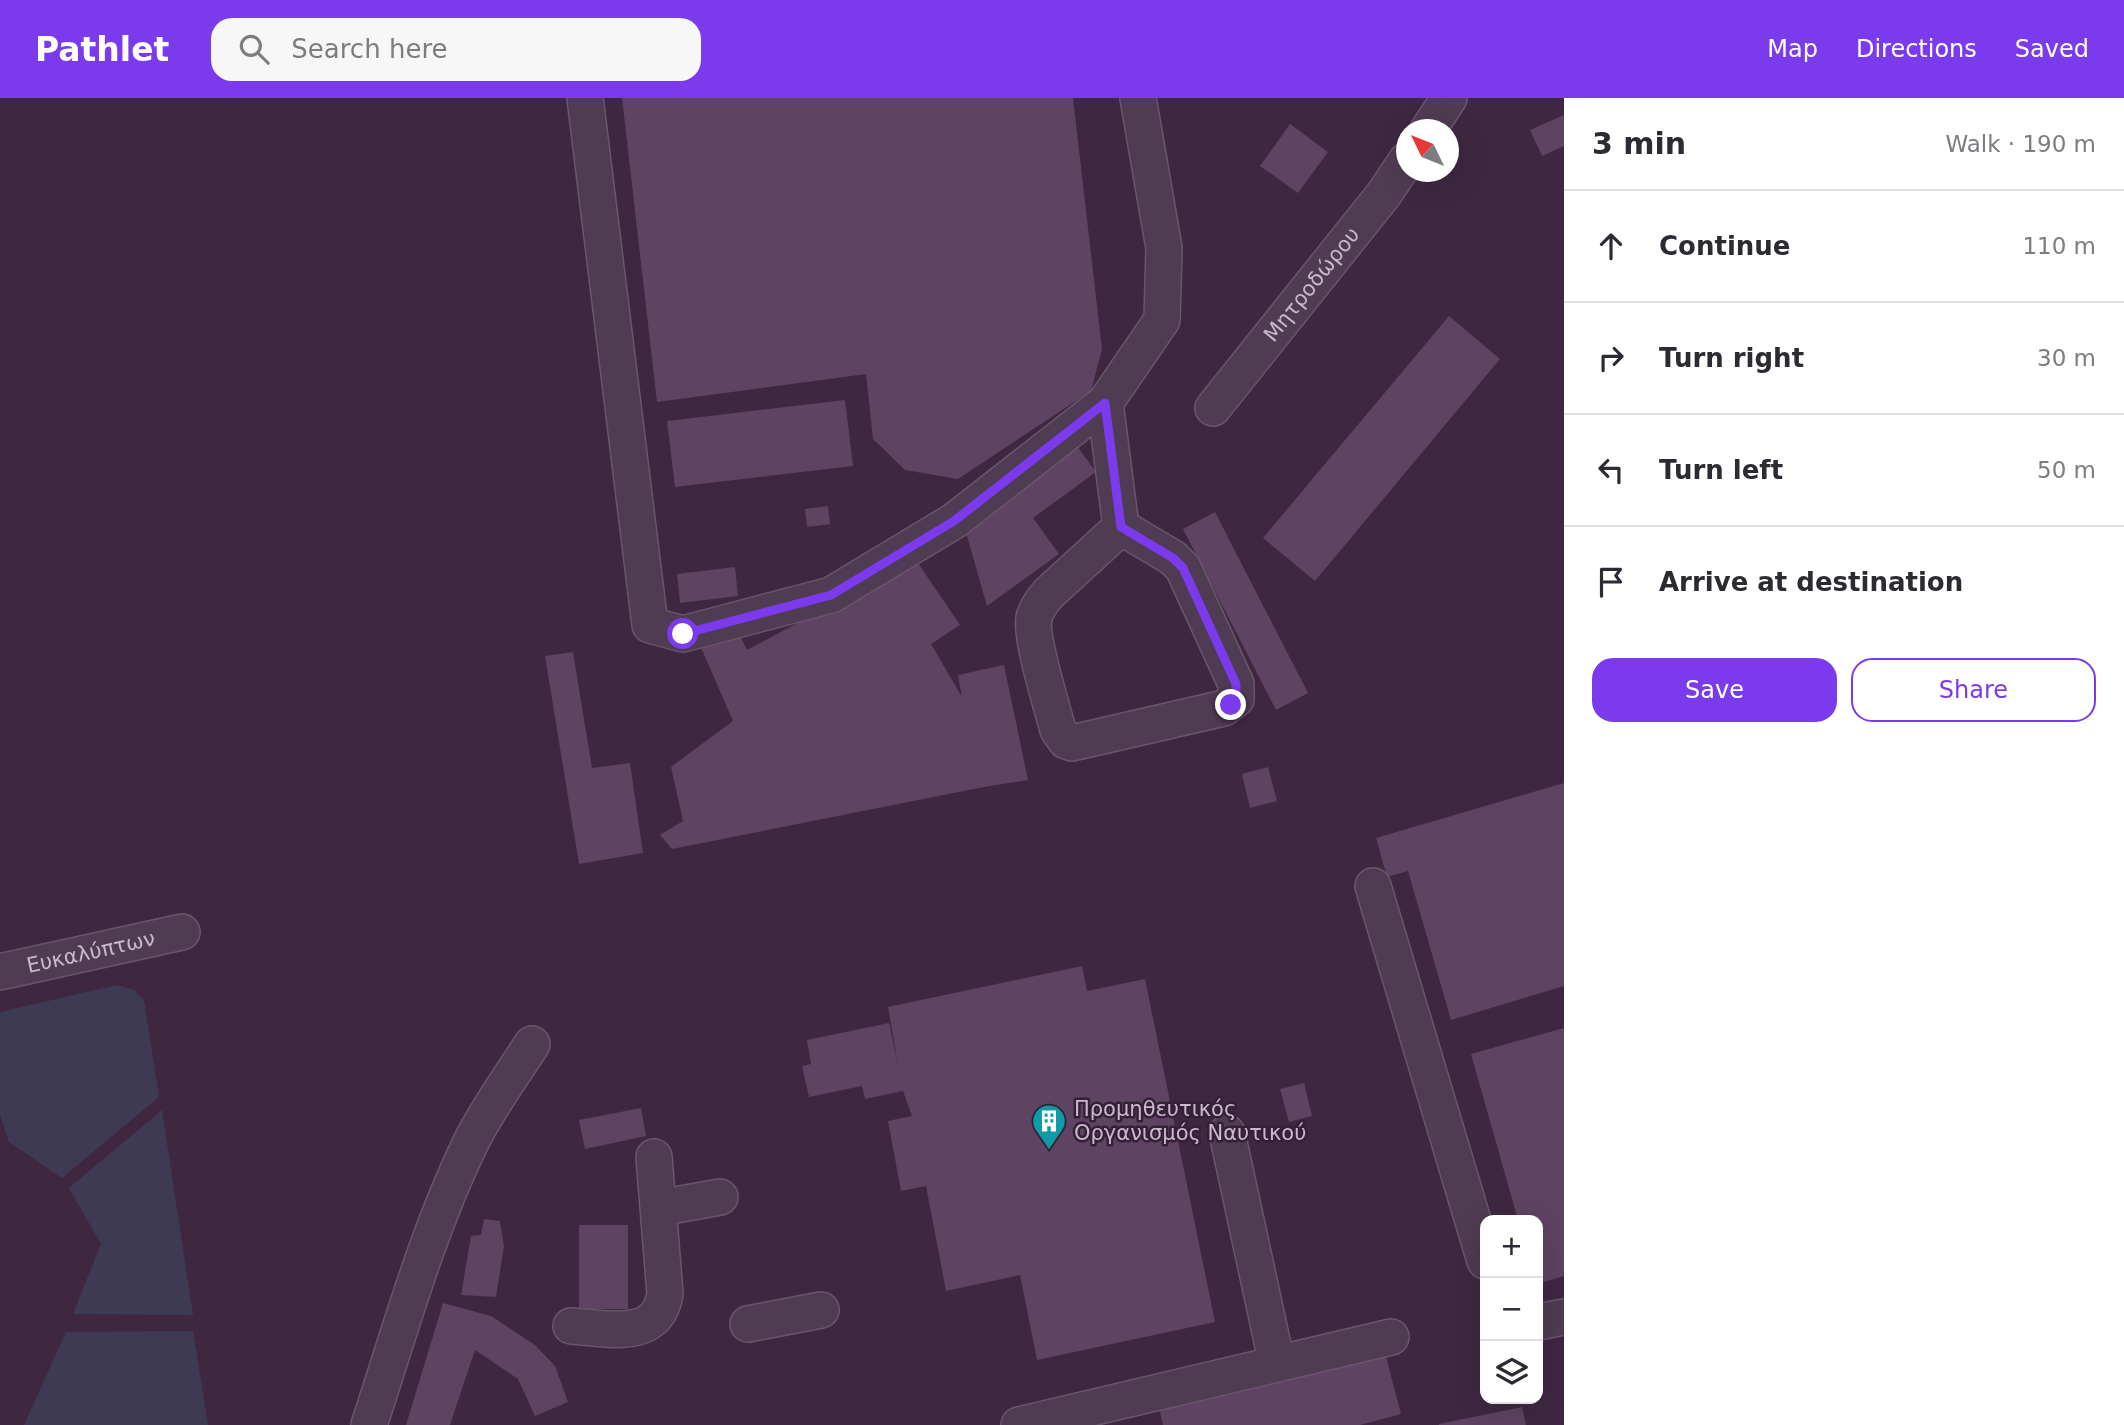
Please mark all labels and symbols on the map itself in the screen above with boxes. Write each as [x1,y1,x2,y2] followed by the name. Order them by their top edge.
[1396,119,1459,182] north arrow
[1259,223,1364,346] street label: Μητροδώρου
[667,618,698,649] route start
[1215,689,1246,720] route end
[24,926,157,978] street label: Ευκαλύπτων
[1074,1097,1306,1145] place label: Προμηθευτικός Οργανισμός Ναυτικού
[1030,1102,1068,1151] building icon: Προμηθευτικός Οργανισμός Ναυτικού

